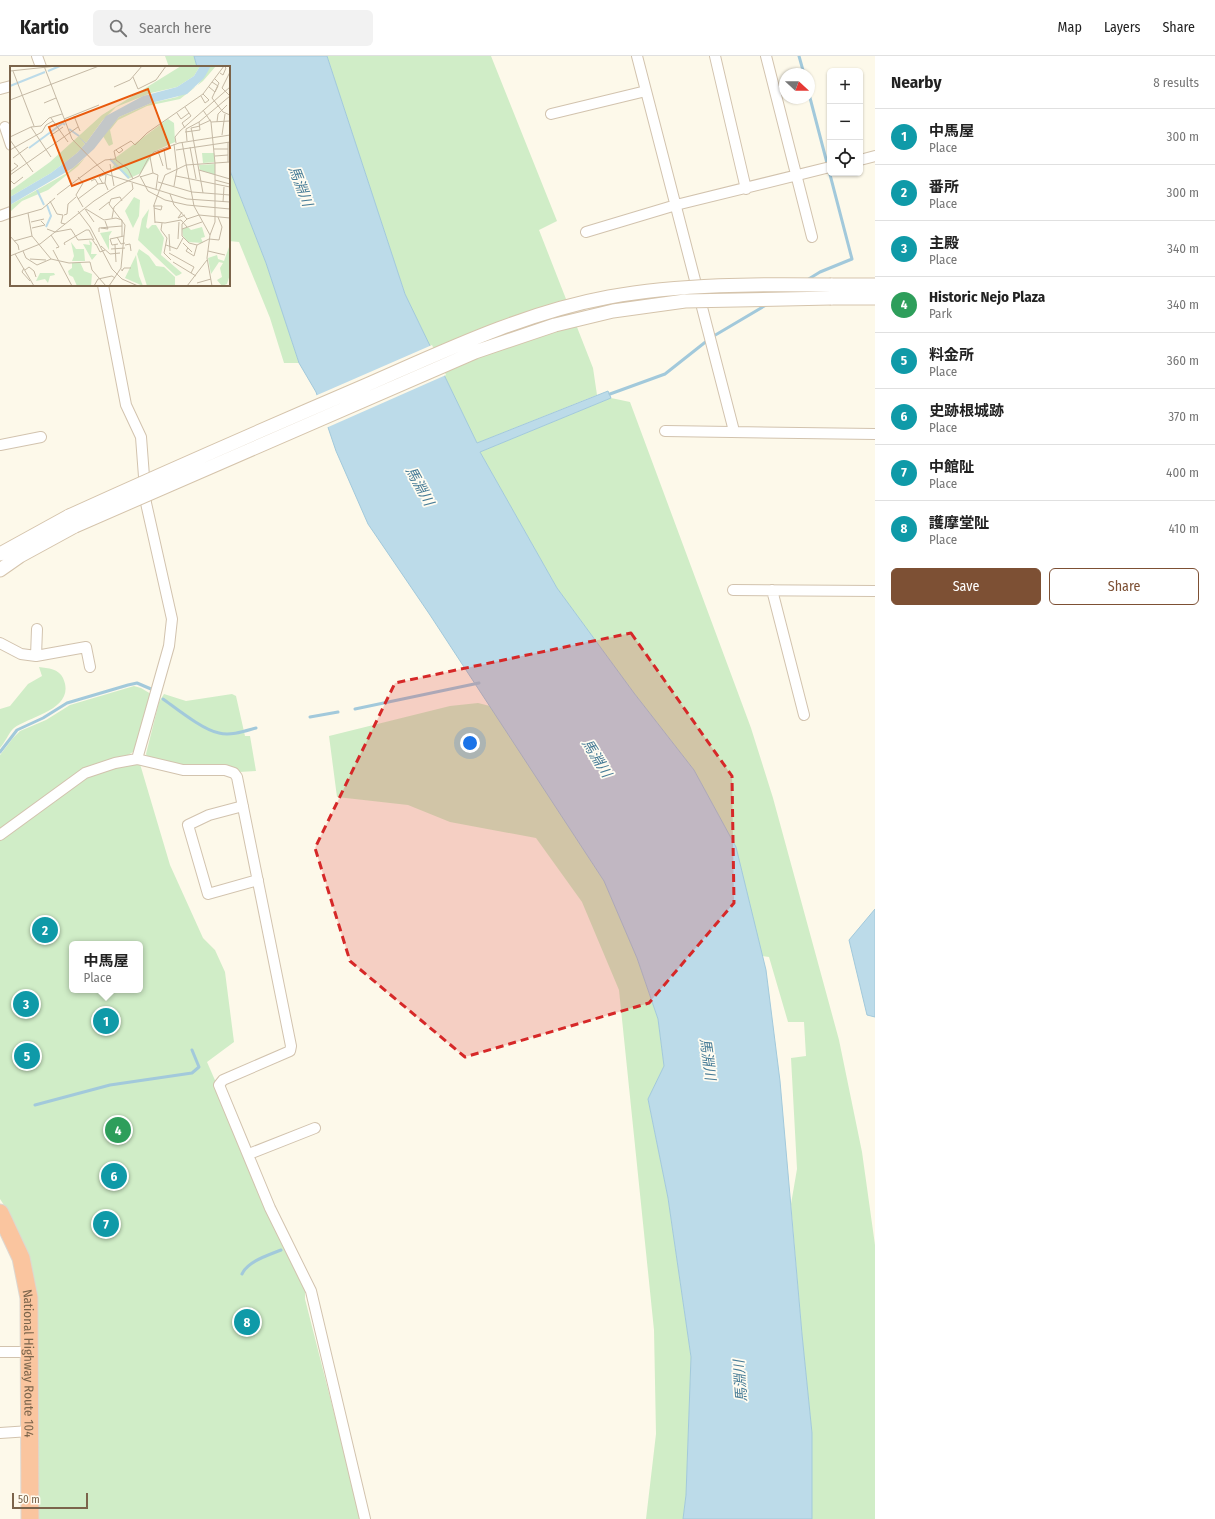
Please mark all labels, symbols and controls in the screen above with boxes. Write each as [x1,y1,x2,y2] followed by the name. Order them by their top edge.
[93,10,373,46] search box
[20,16,69,39] text: Kartio
[107,17,129,39] icon: search
[139,19,211,37] text: Search here
[1058,19,1082,36] text: Map
[1104,19,1140,36] text: Layers
[1162,19,1195,36] text: Share
[10,66,230,286] inset map
[779,68,815,104] north arrow
[827,68,863,176] map controls
[827,68,863,104] button: +
[891,72,942,93] text: Nearby
[1153,75,1199,90] text: 8 results
[827,104,863,140] button: −
[929,122,974,140] text: 中馬屋
[901,129,907,144] text: 1
[1167,129,1199,144] text: 300 m
[827,140,863,176] button: locate
[929,140,957,155] text: Place
[285,164,317,211] water label: 馬淵川
[929,178,959,196] text: 番所
[901,185,907,200] text: 2
[1167,185,1199,200] text: 300 m
[929,196,957,211] text: Place
[929,234,959,252] text: 主殿
[901,241,907,256] text: 3
[1167,241,1199,256] text: 340 m
[929,252,957,267] text: Place
[929,288,1045,306] text: Historic Nejo Plaza
[901,297,907,312] text: 4
[1167,297,1199,312] text: 340 m
[929,306,952,321] text: Park
[929,346,974,364] text: 料金所
[901,353,907,368] text: 5
[1167,353,1199,368] text: 360 m
[929,364,957,379] text: Place
[929,402,1004,420] text: 史跡根城跡
[901,409,907,424] text: 6
[1168,409,1199,424] text: 370 m
[929,420,957,435] text: Place
[929,458,974,476] text: 中館阯
[402,464,438,510] water label: 馬淵川
[901,465,907,480] text: 7
[1166,465,1199,480] text: 400 m
[929,476,957,491] text: Place
[929,514,989,532] text: 護摩堂阯
[901,521,907,536] text: 8
[1169,521,1199,536] text: 410 m
[929,532,957,547] text: Place
[891,568,1041,605] button: Save
[1049,568,1199,605] button: Share
[460,733,480,753] your location
[578,736,616,782] water label: 馬淵川
[32,915,58,945] pin: 2
[69,941,143,993] popup
[83,952,129,970] text: 中馬屋
[83,970,112,985] text: Place
[13,989,39,1019] pin: 3
[93,1006,119,1036] pin: 1
[696,1037,719,1083] water label: 馬淵川
[14,1041,40,1071] pin: 5
[105,1115,131,1145] pin: 4
[101,1161,127,1191] pin: 6
[93,1209,119,1239] pin: 7
[19,1288,37,1438] street label: National Highway Route 104
[234,1307,260,1337] pin: 8
[730,1357,750,1403] water label: 馬淵川
[12,1491,88,1510] scale bar
[18,1493,40,1506] text: 50 m

